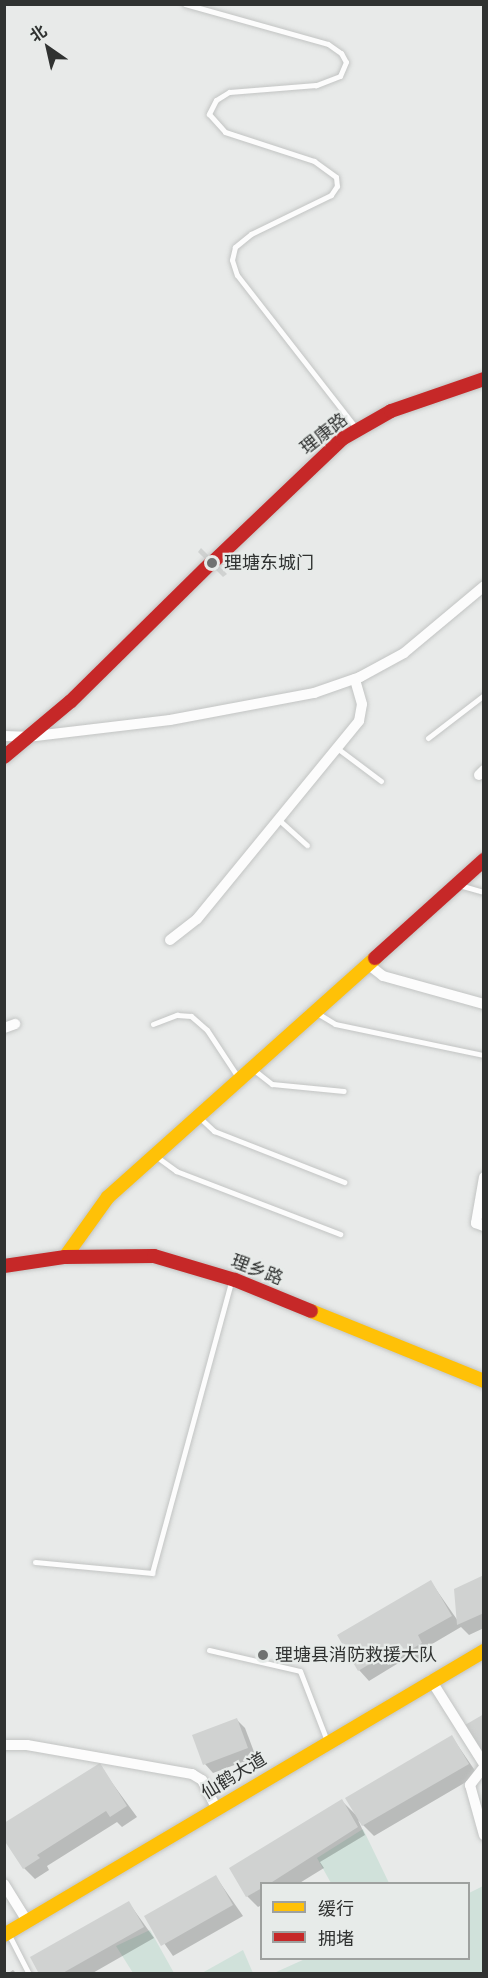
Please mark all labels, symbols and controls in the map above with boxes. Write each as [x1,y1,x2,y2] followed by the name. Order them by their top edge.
[18,18,78,78] north arrow
[26,20,50,46] text: 北
[296,409,352,459] street label: 理康路
[224,552,314,574] place label: 理塘东城门
[205,556,219,570] marker: 理塘东城门
[228,1250,286,1290] street label: 理乡路
[275,1644,437,1666] place label: 理塘县消防救援大队
[256,1648,270,1662] marker: 理塘县消防救援大队
[198,1748,270,1804] street label: 仙鹤大道
[260,1882,470,1960] legend
[318,1897,354,1920] text: 缓行
[318,1927,354,1950] text: 拥堵

